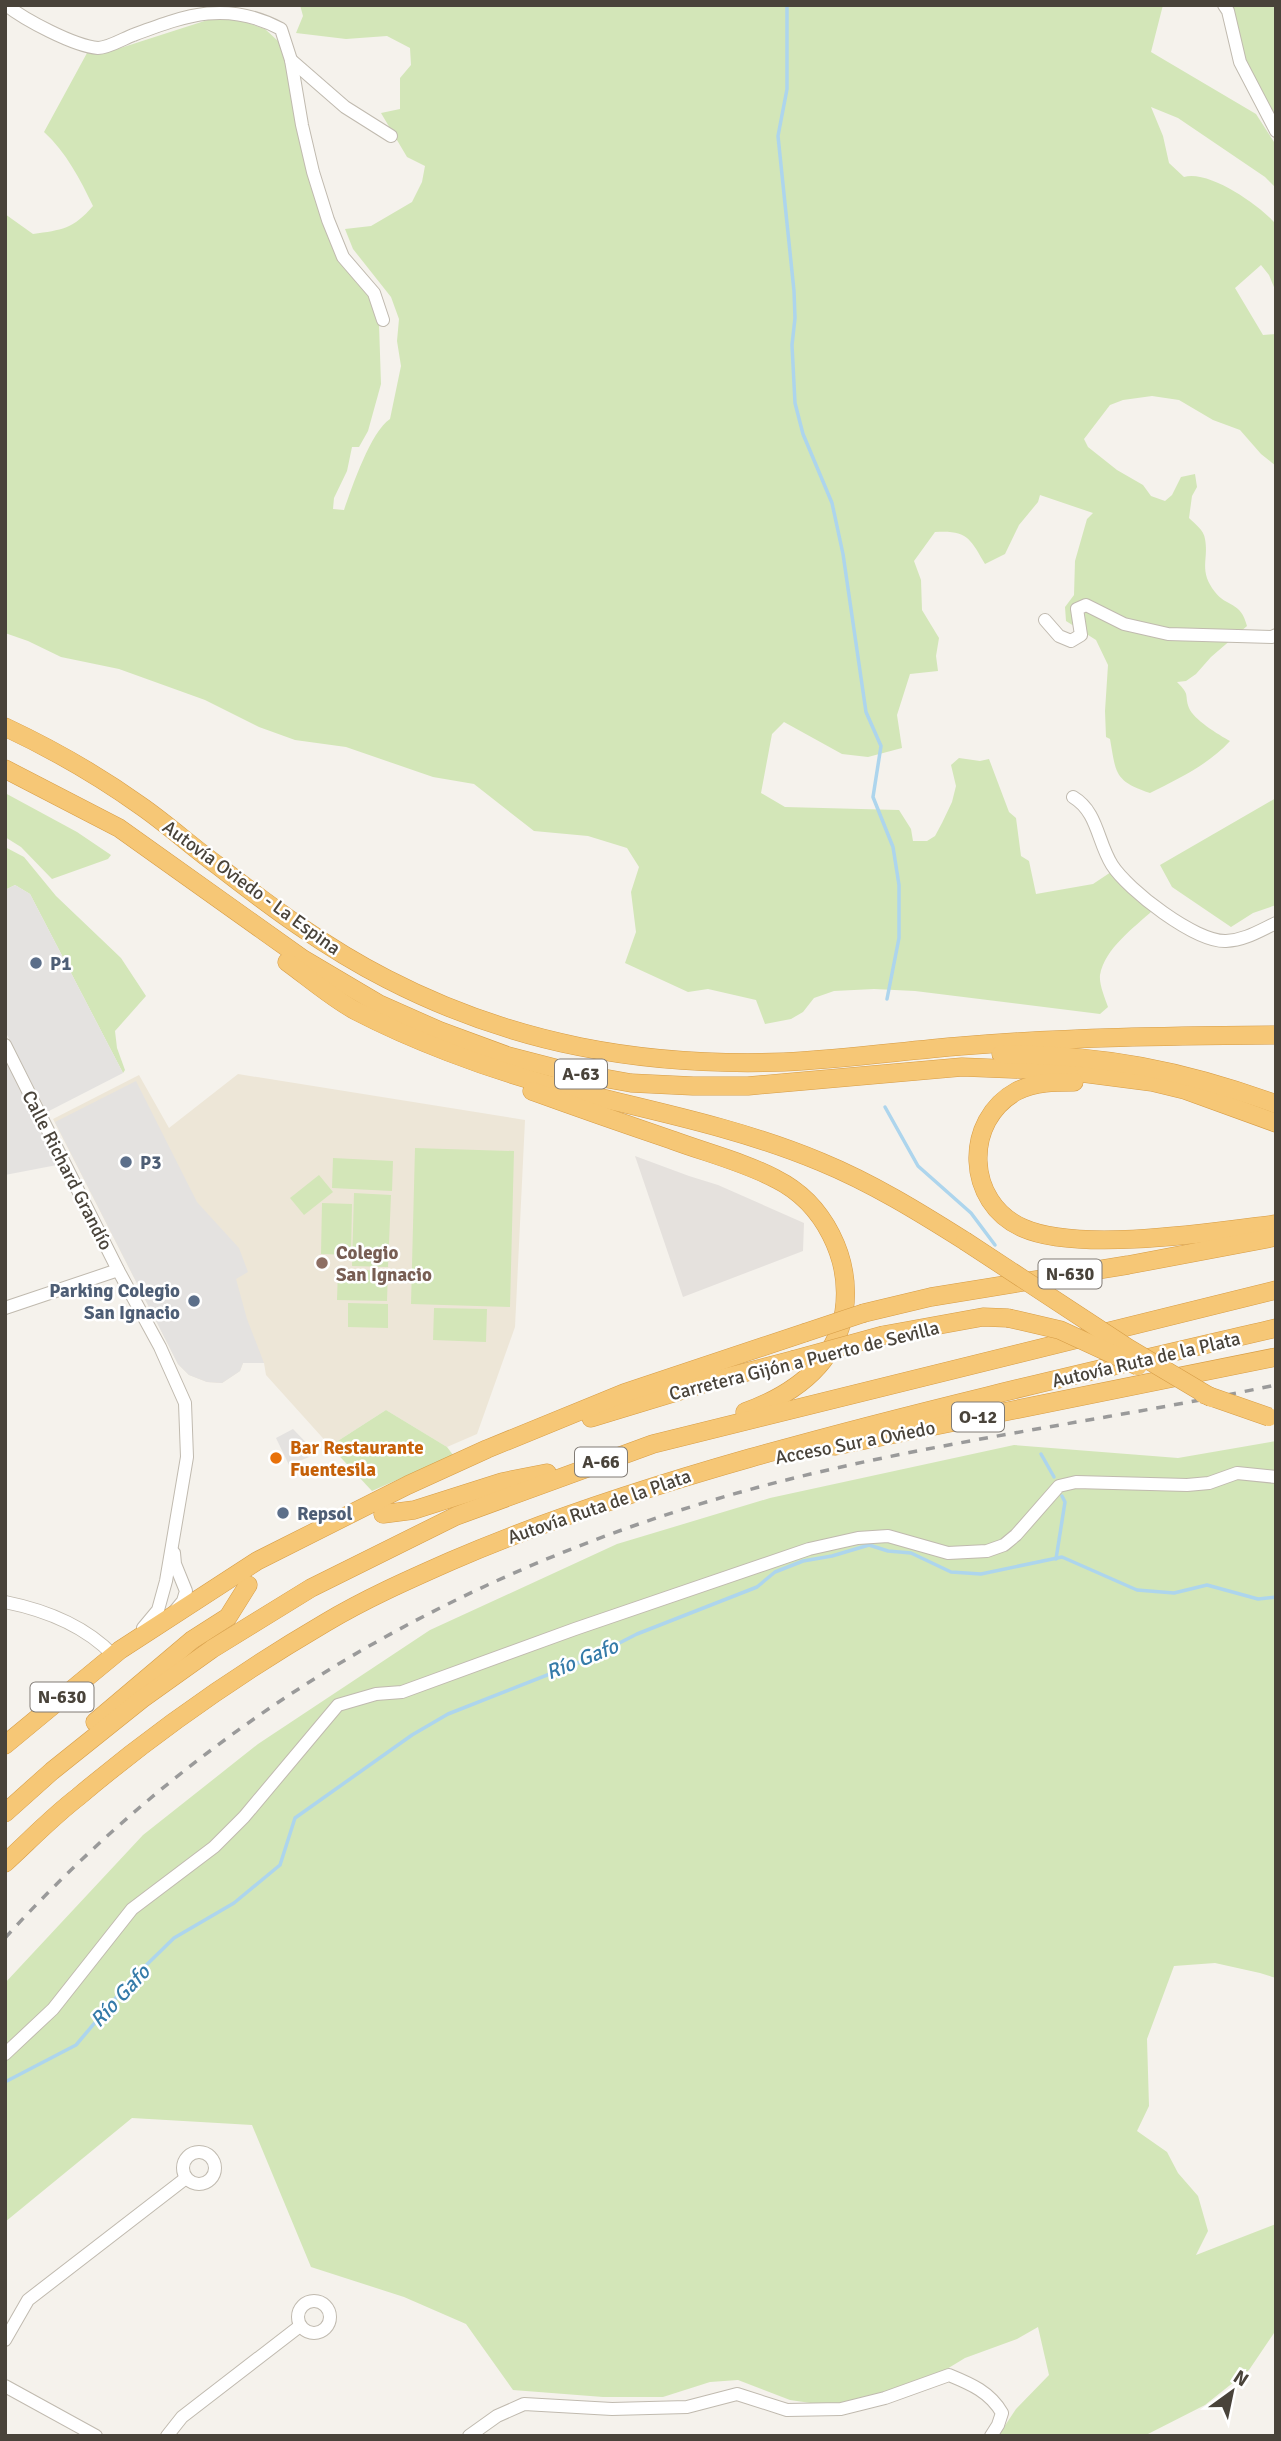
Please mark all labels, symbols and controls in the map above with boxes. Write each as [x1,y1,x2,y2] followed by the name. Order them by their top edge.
[158,815,345,960] street label: Autovía Oviedo - La Espina
[50,952,71,976] place label: P1
[28,955,44,971] marker: P1
[555,1059,607,1088] road number: A-63
[16,1087,118,1254] street label: Calle Richard Grandío
[140,1151,161,1175] place label: P3
[118,1154,134,1170] marker: P3
[336,1241,432,1287] place label: Colegio San Ignacio
[314,1255,330,1271] marker: Colegio San Ignacio
[1038,1260,1102,1288] road number: N-630
[49,1279,180,1325] place label: Parking Colegio San Ignacio
[186,1293,202,1309] marker: Parking Colegio San Ignacio
[667,1316,942,1406] street label: Carretera Gijón a Puerto de Sevilla
[1050,1327,1243,1393] street label: Autovía Ruta de la Plata
[952,1402,1004,1432] road number: O-12
[773,1416,937,1470] street label: Acceso Sur a Oviedo
[290,1436,424,1482] place label: Bar Restaurante Fuentesila
[575,1448,627,1476] road number: A-66
[268,1450,284,1466] marker: Bar Restaurante Fuentesila
[504,1464,694,1550] street label: Autovía Ruta de la Plata
[297,1502,352,1526] place label: Repsol
[275,1505,291,1521] marker: Repsol
[542,1632,623,1685] water label: Río Gafo
[31,1682,94,1712] road number: N-630
[85,1959,156,2033] water label: Río Gafo
[1197,2357,1267,2427] north arrow
[1229,2365,1253,2392] text: N

